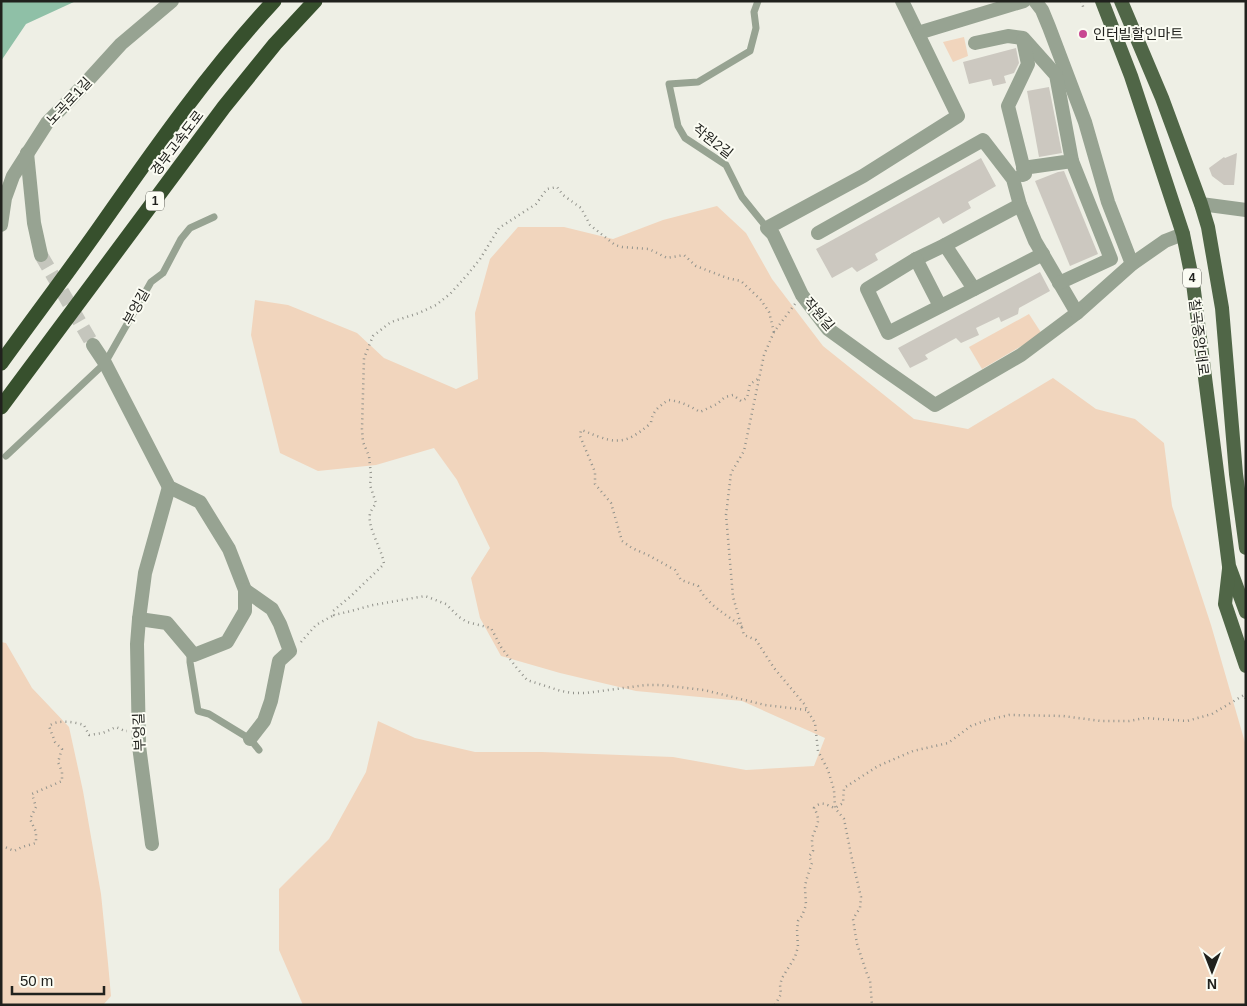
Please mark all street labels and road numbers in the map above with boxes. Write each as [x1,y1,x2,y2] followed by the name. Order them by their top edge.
[43,74,95,128] street label: 노곡로1길
[147,107,207,179] street label: 경부고속도로
[690,120,736,162] street label: 작원2길
[146,192,164,210] road number: 1
[1183,268,1201,288] road number: 4
[120,286,152,328] street label: 부엉길
[800,294,838,334] street label: 작원길
[1186,298,1212,376] street label: 칠곡중앙대로
[130,712,148,752] street label: 부엉길

